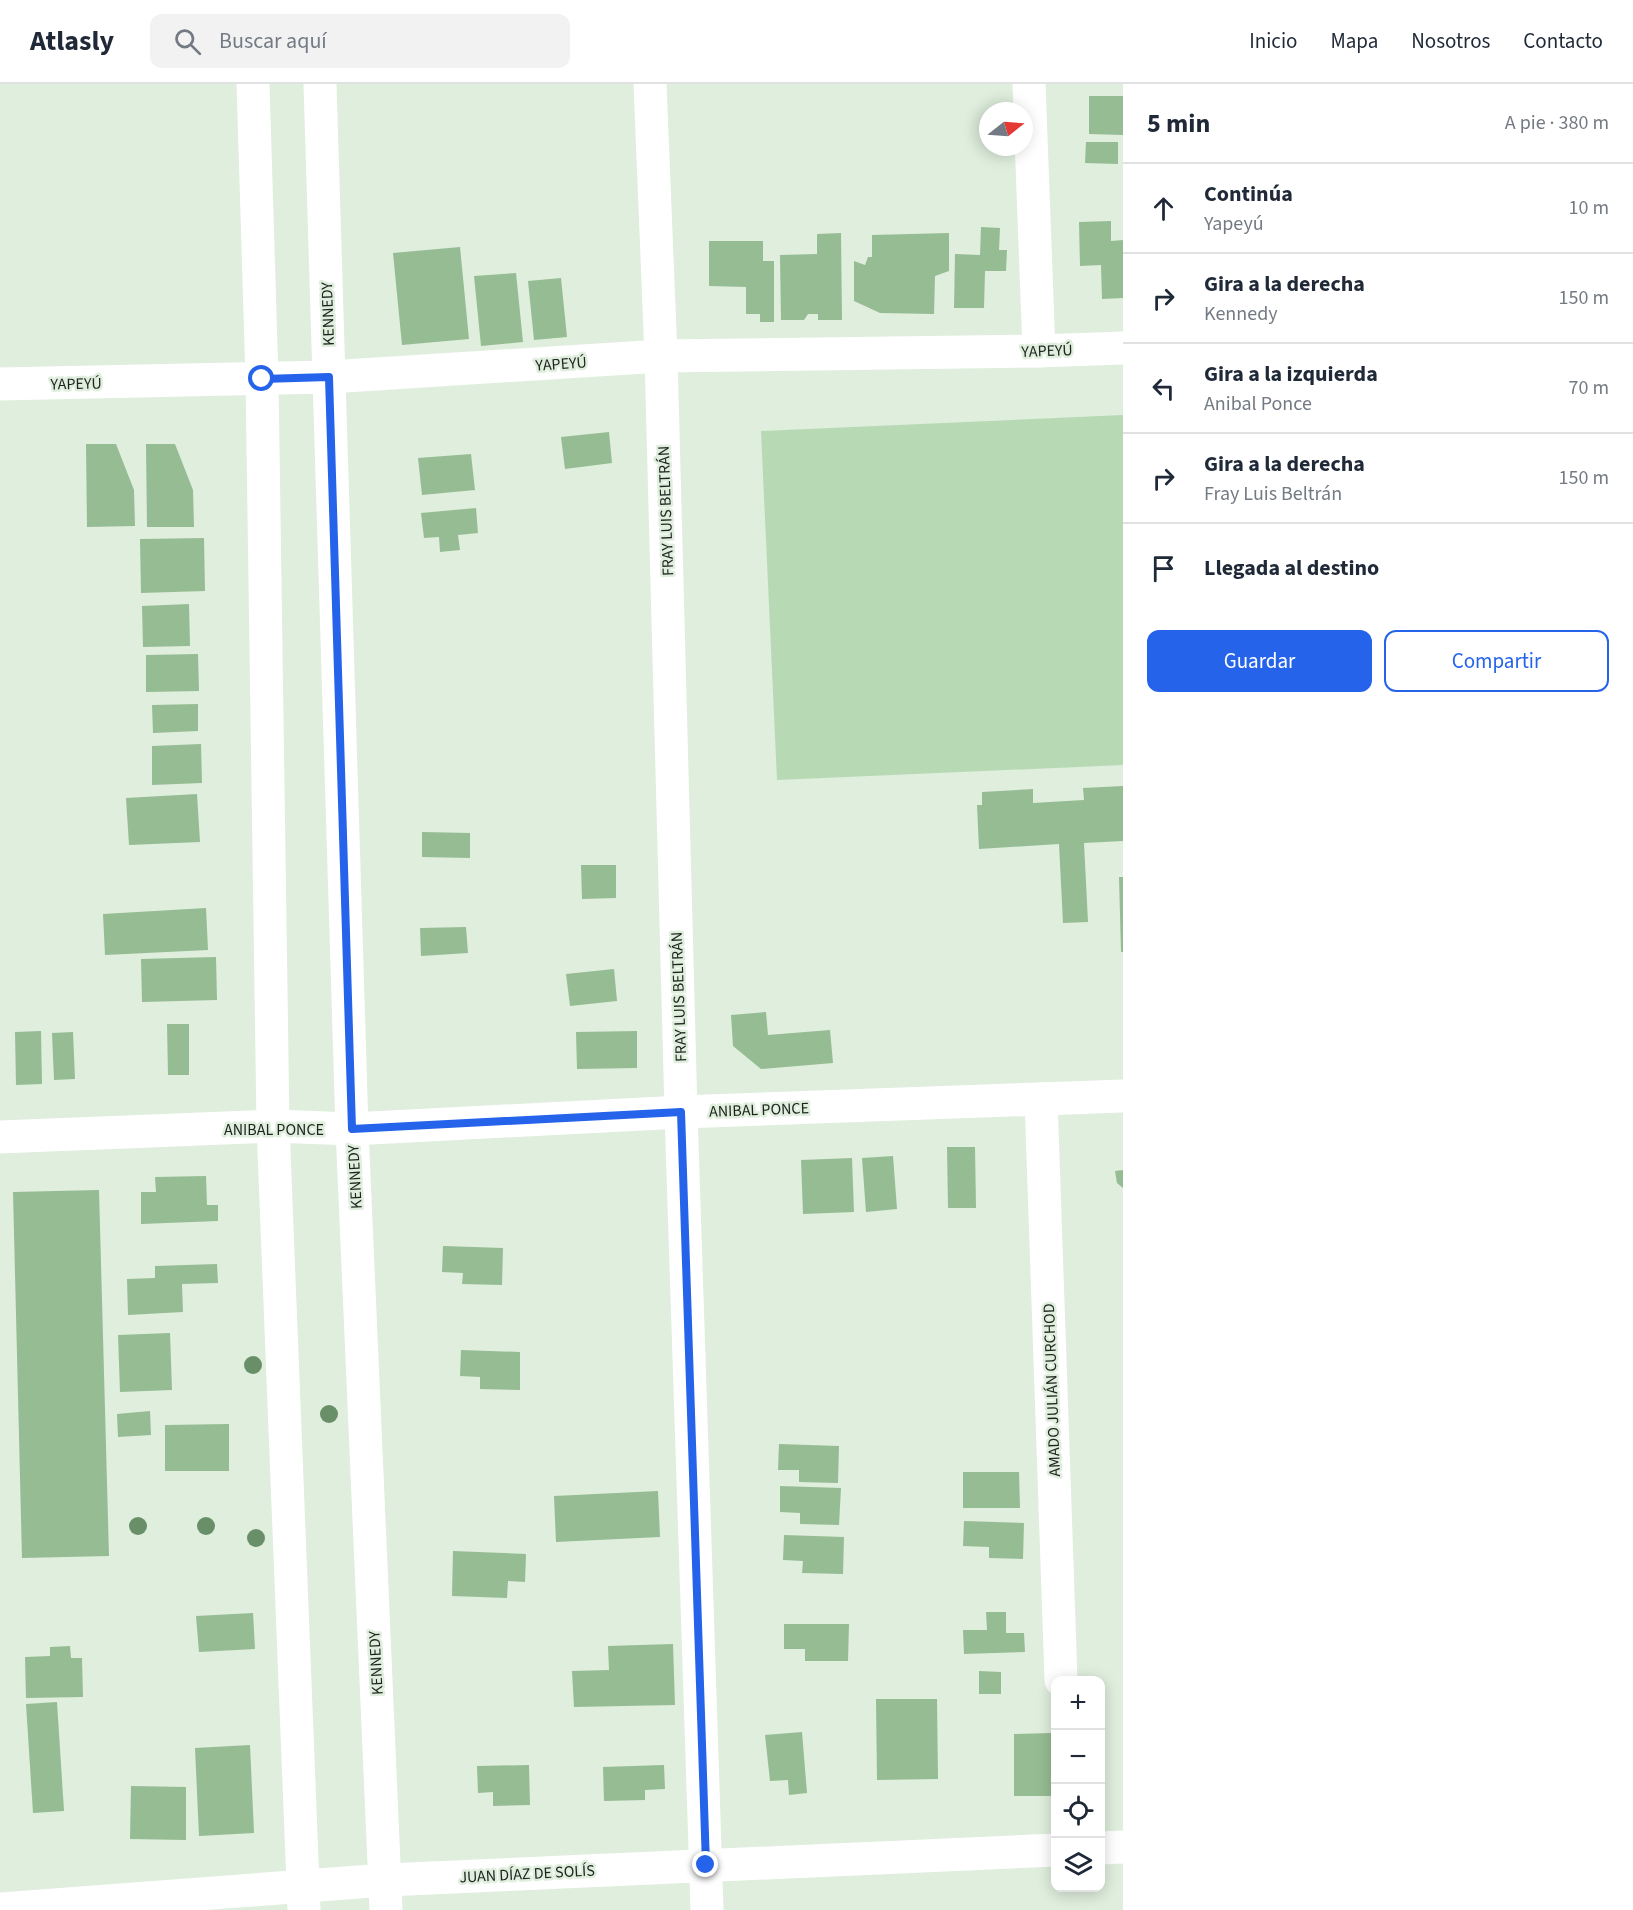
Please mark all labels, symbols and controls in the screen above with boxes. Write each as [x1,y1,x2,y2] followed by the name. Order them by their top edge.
[150,14,570,68] search box
[30,21,114,61] text: Atlasly
[171,25,204,58] icon: search
[219,25,327,57] text: Buscar aquí
[1249,26,1297,56] text: Inicio
[1330,26,1378,56] text: Mapa
[1411,26,1490,56] text: Nosotros
[1523,26,1603,56] text: Contacto
[979,102,1033,156] north arrow
[1147,105,1210,142] text: 5 min
[1505,109,1609,137] text: A pie · 380 m
[1204,178,1293,210] text: Continúa
[1147,192,1180,225] icon: ahead
[1569,194,1609,222] text: 10 m
[1204,210,1264,238] text: Yapeyú
[1204,268,1365,300] text: Gira a la derecha
[316,281,340,346] street label: KENNEDY
[1147,282,1180,315] icon: right
[1559,284,1609,312] text: 150 m
[1204,300,1278,328] text: Kennedy
[1020,339,1073,363] street label: YAPEYÚ
[534,351,587,377] street label: YAPEYÚ
[1204,358,1378,390] text: Gira a la izquierda
[248,365,274,391] route start
[1147,372,1180,405] icon: left
[49,373,102,395] street label: YAPEYÚ
[1569,374,1609,402] text: 70 m
[1204,390,1312,418] text: Anibal Ponce
[653,446,679,576] street label: FRAY LUIS BELTRÁN
[1204,448,1365,480] text: Gira a la derecha
[1147,462,1180,495] icon: right
[1559,464,1609,492] text: 150 m
[1204,480,1342,508] text: Fray Luis Beltrán
[1147,552,1180,585] icon: arrive
[1204,552,1379,584] text: Llegada al destino
[1147,630,1372,692] button: Guardar
[1384,630,1609,692] button: Compartir
[666,932,692,1062] street label: FRAY LUIS BELTRÁN
[709,1097,809,1123] street label: ANIBAL PONCE
[224,1119,324,1141] street label: ANIBAL PONCE
[342,1144,368,1209] street label: KENNEDY
[1038,1303,1066,1477] street label: AMADO JULIÁN CURCHOD
[363,1630,389,1695] street label: KENNEDY
[1051,1676,1105,1892] map controls
[1051,1676,1105,1730] button: +
[1051,1730,1105,1784] button: −
[1051,1784,1105,1838] button: locate
[1051,1838,1105,1892] button: layers
[692,1851,718,1877] route end
[459,1859,595,1889] street label: JUAN DÍAZ DE SOLÍS

